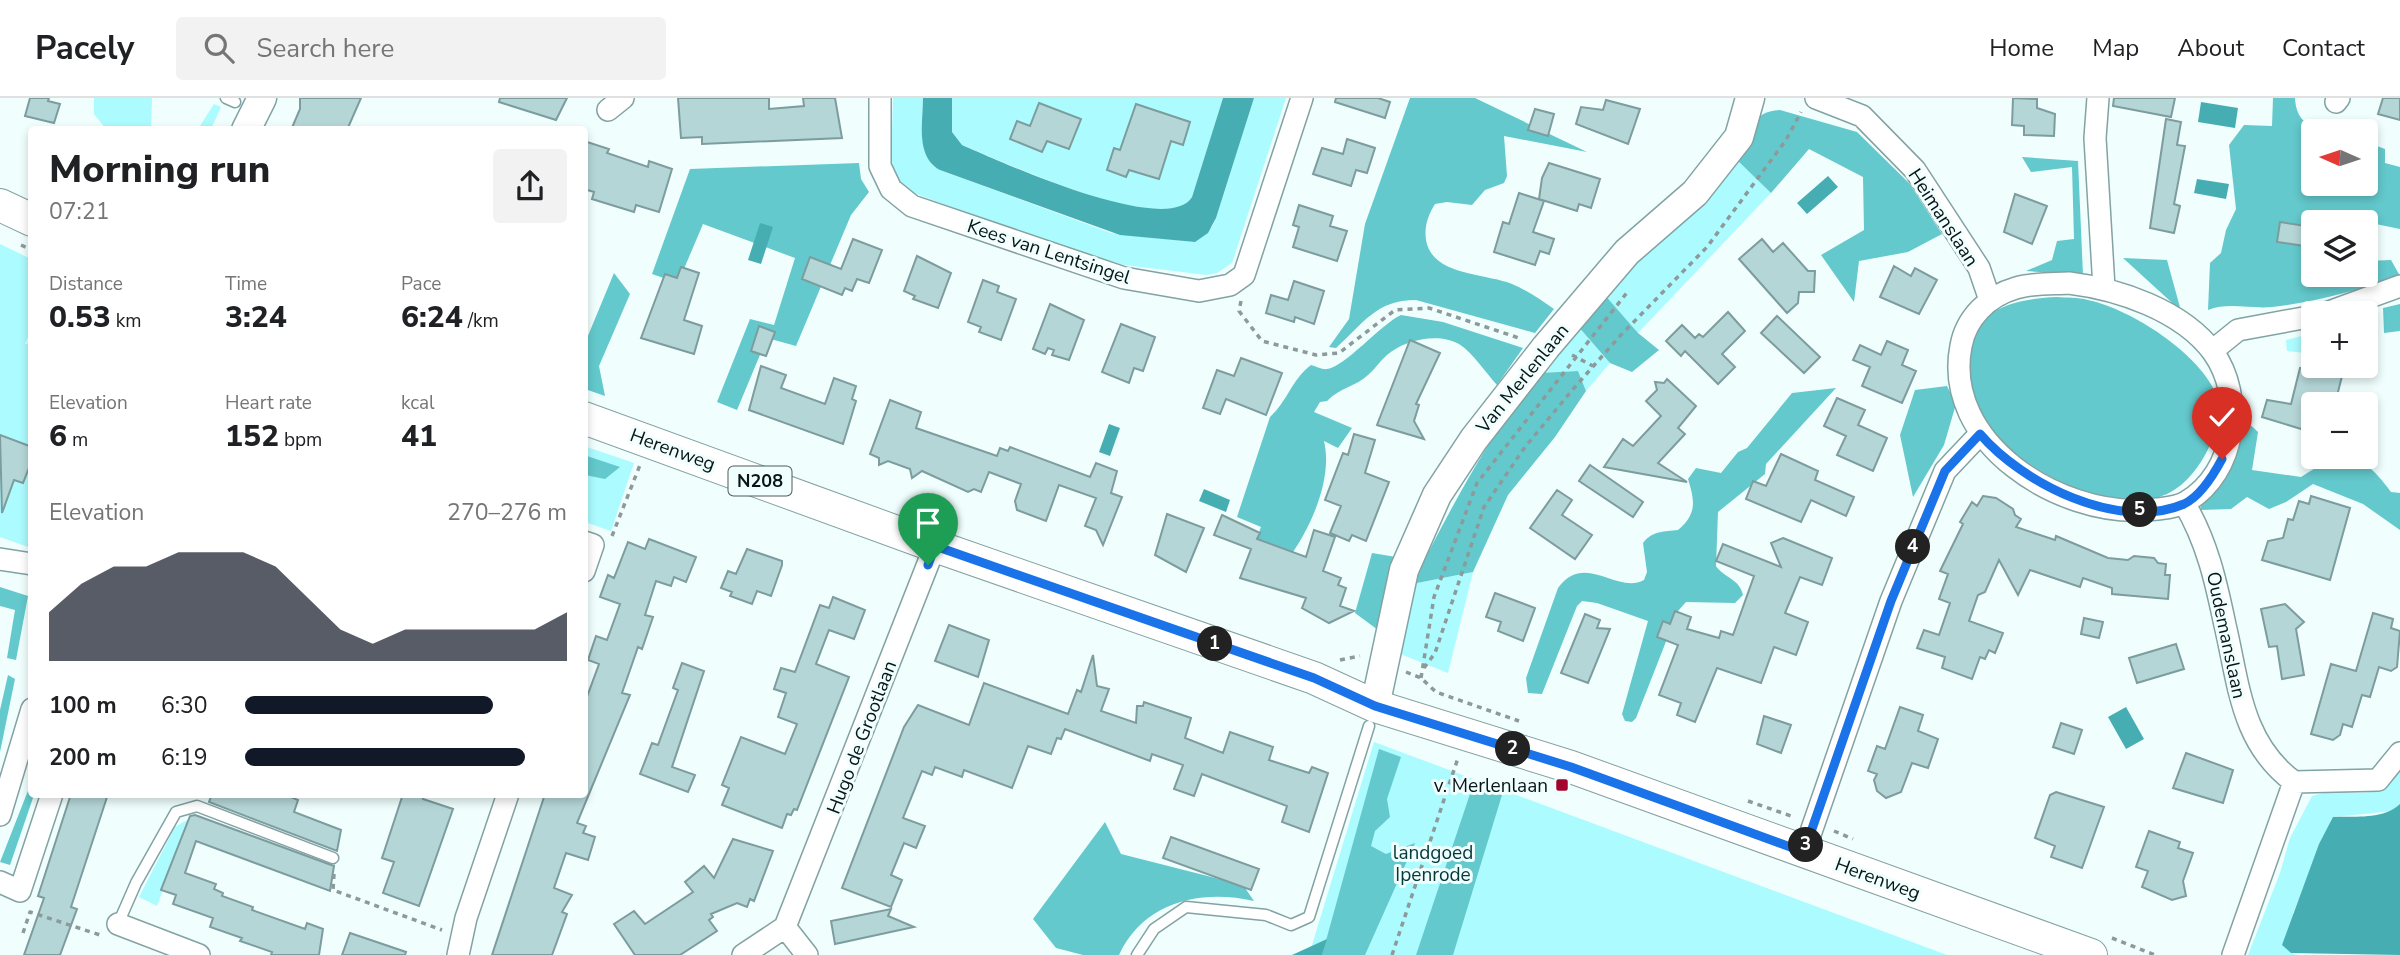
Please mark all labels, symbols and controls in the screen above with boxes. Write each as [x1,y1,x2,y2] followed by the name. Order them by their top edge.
[176,17,666,80] search box
[35,26,134,71] text: Pacely
[200,29,238,67] icon: search
[256,31,394,66] text: Search here
[1989,32,2054,64] text: Home
[2092,32,2139,64] text: Map
[2177,32,2244,64] text: About
[2282,32,2365,64] text: Contact
[2301,119,2378,196] north arrow
[2301,119,2378,469] map controls
[49,144,270,195] text: Morning run
[493,149,567,223] button: share
[1902,164,1985,272] street label: Heimanslaan
[49,196,109,227] text: 07:21
[2301,210,2378,287] button: layers
[964,213,1134,291] street label: Kees van Lentsingel
[49,271,123,297] text: Distance
[225,271,267,297] text: Time
[401,271,441,297] text: Pace
[49,297,111,338] text: 0.53
[225,297,287,338] text: 3:24
[401,297,463,338] text: 6:24
[2301,301,2378,378] button: +
[111,308,141,334] text: km
[463,308,499,334] text: /km
[1470,318,1575,440] street label: Van Merlenlaan
[2192,387,2252,459] pin
[49,390,128,416] text: Elevation
[225,390,312,416] text: Heart rate
[401,390,435,416] text: kcal
[2301,392,2378,469] button: −
[2203,398,2241,436] icon: check
[49,416,67,457] text: 6
[225,416,279,457] text: 152
[401,416,437,457] text: 41
[626,422,719,477] street label: Herenweg
[67,427,88,453] text: m
[279,427,322,453] text: bpm
[728,466,792,496] road number: N208
[2122,492,2158,528] pin: 5
[898,493,958,565] pin
[2134,496,2145,522] text: 5
[49,497,144,528] text: Elevation
[447,497,567,528] text: 270–276 m
[909,504,947,542] icon: arrive
[1896,530,1930,564] pin: 4
[1907,533,1918,559] text: 4
[2200,569,2252,701] street label: Oudemanslaan
[1198,626,1232,662] pin: 1
[1209,630,1220,656] text: 1
[821,657,903,818] street label: Hugo de Grootlaan
[49,690,117,721] text: 100 m
[161,690,208,721] text: 6:30
[1496,732,1530,766] pin: 2
[1507,735,1518,761] text: 2
[49,742,117,773] text: 200 m
[161,742,208,773] text: 6:19
[1434,773,1548,799] place label: v. Merlenlaan
[1554,777,1570,793] marker: v. Merlenlaan
[1788,828,1824,862] pin: 3
[1800,831,1811,857] text: 3
[1393,840,1473,888] park label: landgoed Ipenrode
[1831,851,1924,906] street label: Herenweg

